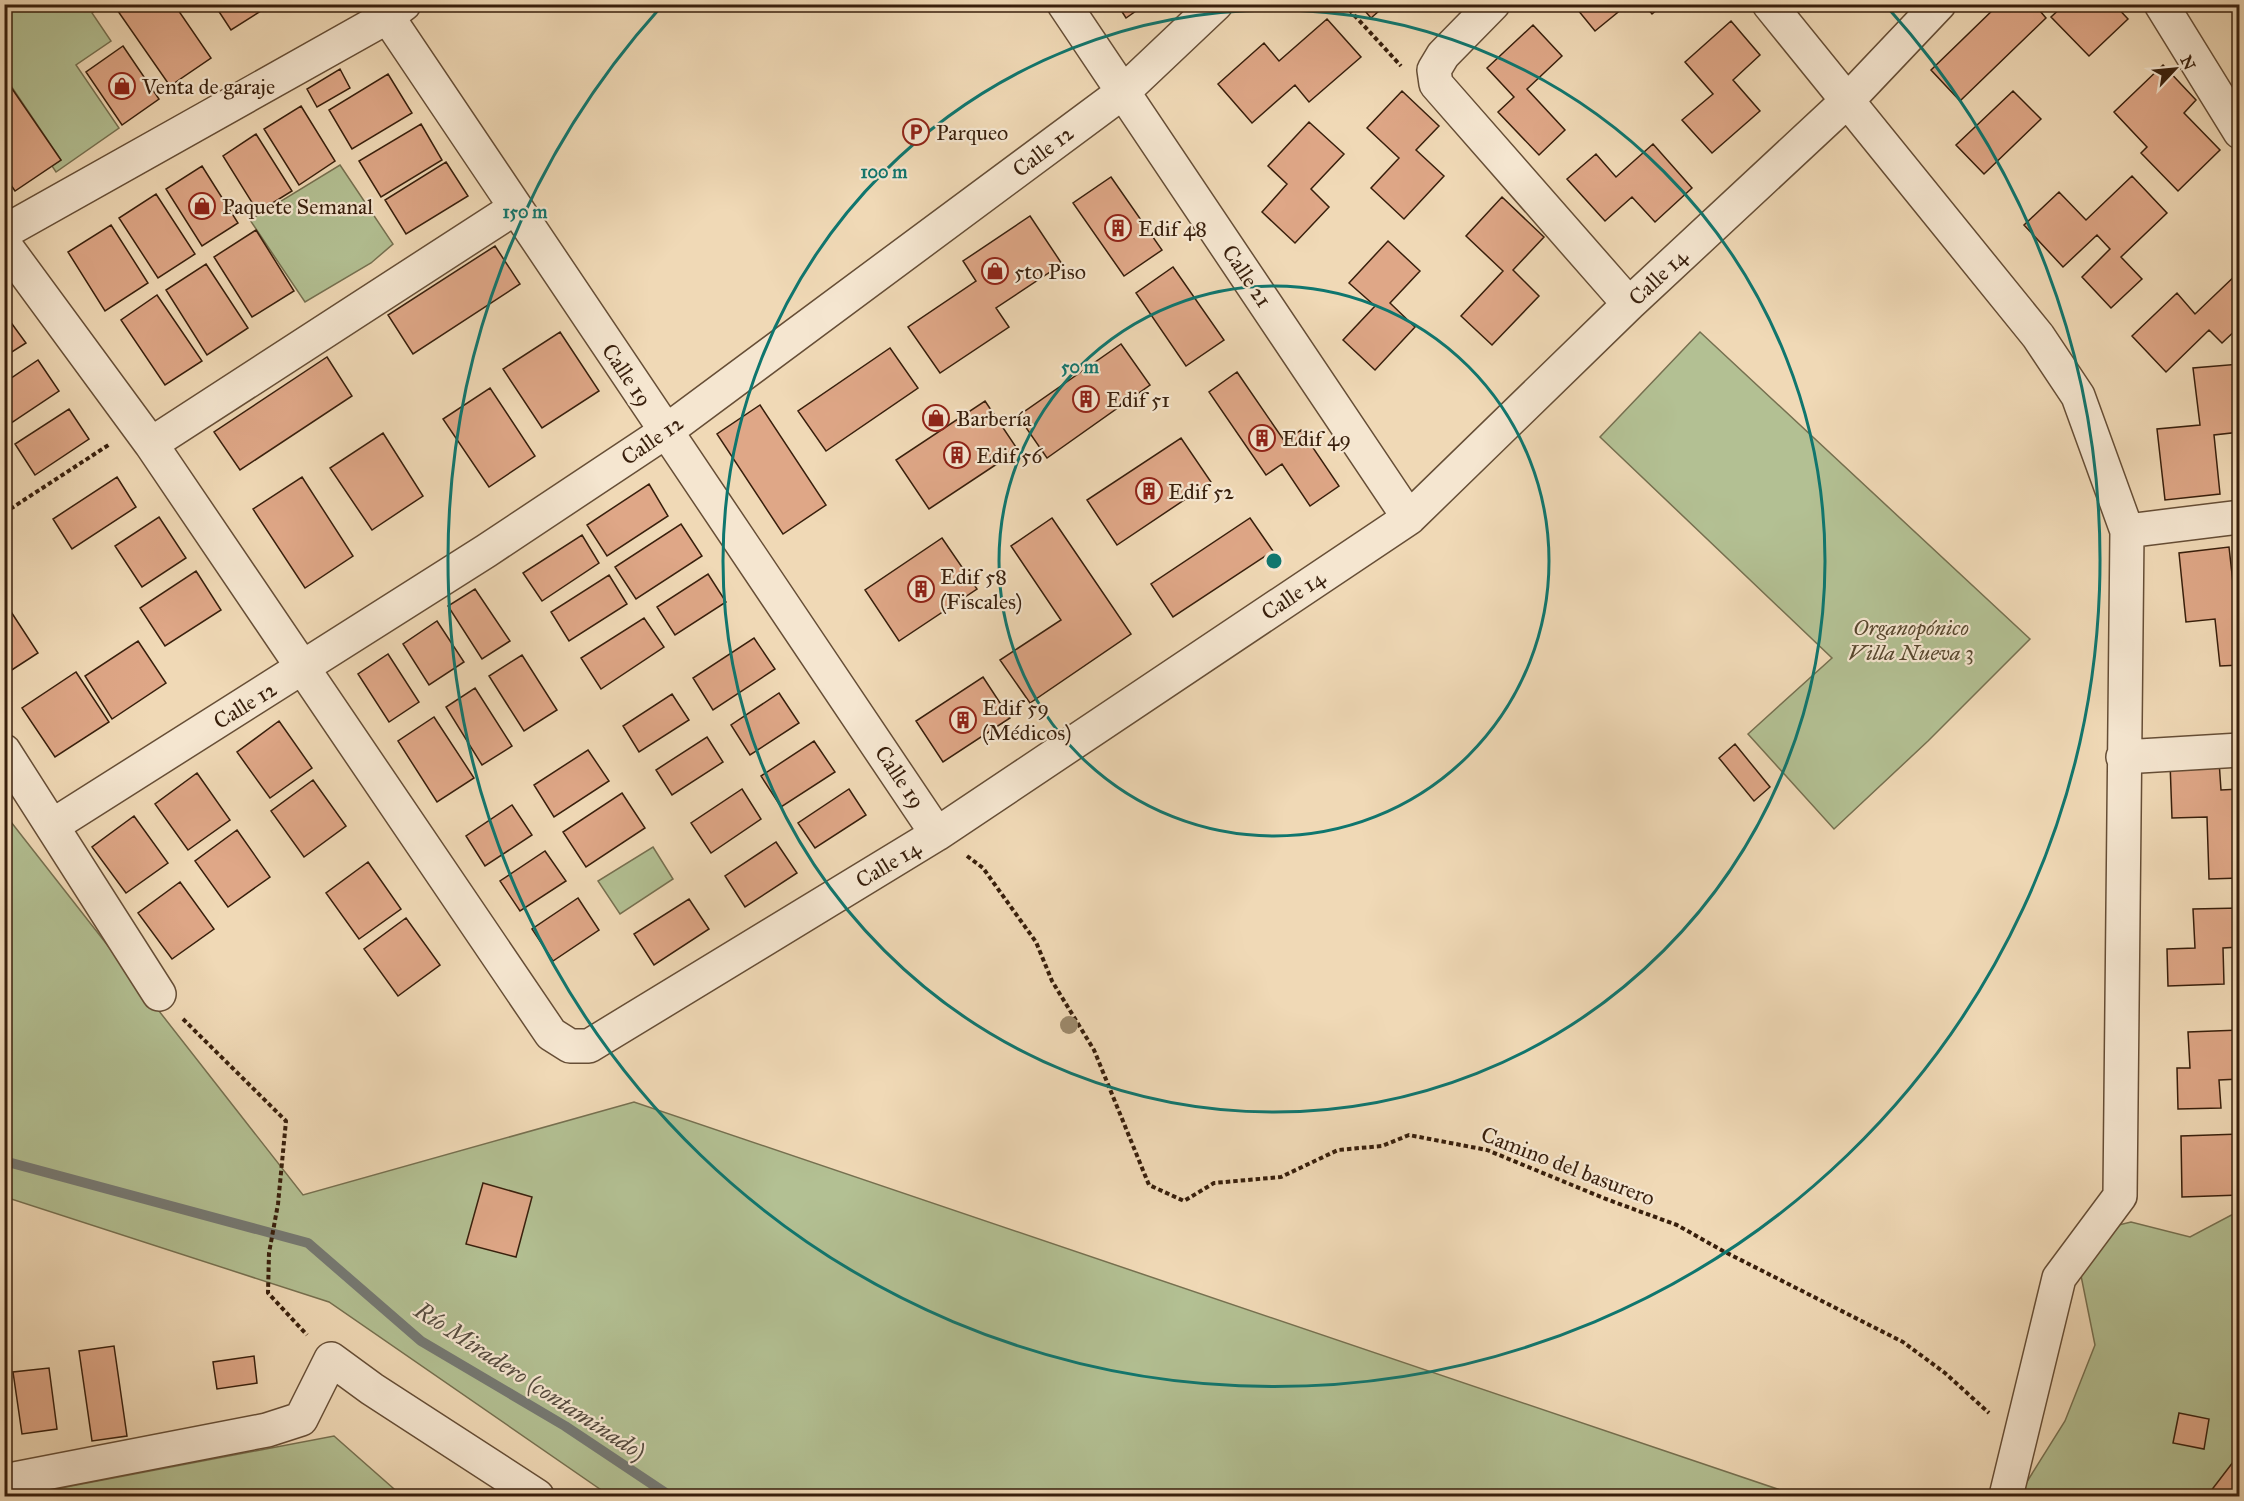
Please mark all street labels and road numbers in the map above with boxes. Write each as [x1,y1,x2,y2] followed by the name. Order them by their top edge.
[1007,119,1079,183] street label: Calle 12
[1216,240,1278,312] street label: Calle 21
[1623,242,1694,311] street label: Calle 14
[596,338,658,412] street label: Calle 19
[616,409,688,471] street label: Calle 12
[1256,564,1331,626] street label: Calle 14
[208,675,282,735] street label: Calle 12
[869,740,931,814] street label: Calle 19
[851,834,926,894] street label: Calle 14
[1477,1120,1659,1212] street label: Camino del basurero

